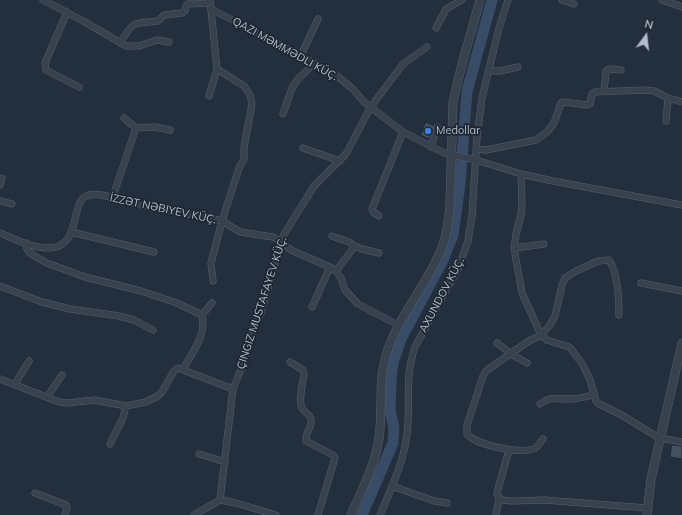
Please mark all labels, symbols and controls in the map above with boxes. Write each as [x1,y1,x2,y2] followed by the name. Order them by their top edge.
[230,15,340,83] street label: QAZI MƏMMƏDLI KÜÇ.
[626,16,666,56] north arrow
[643,17,655,32] text: N
[436,124,480,138] place label: Medollar
[423,126,433,136] marker: Medollar
[108,191,218,227] street label: İZZƏT NƏBIYEV KÜÇ.
[234,235,290,371] street label: ÇINGIZ MUSTAFAYEV KÜÇ.
[417,255,467,335] street label: AXUNDOV KÜÇ.

